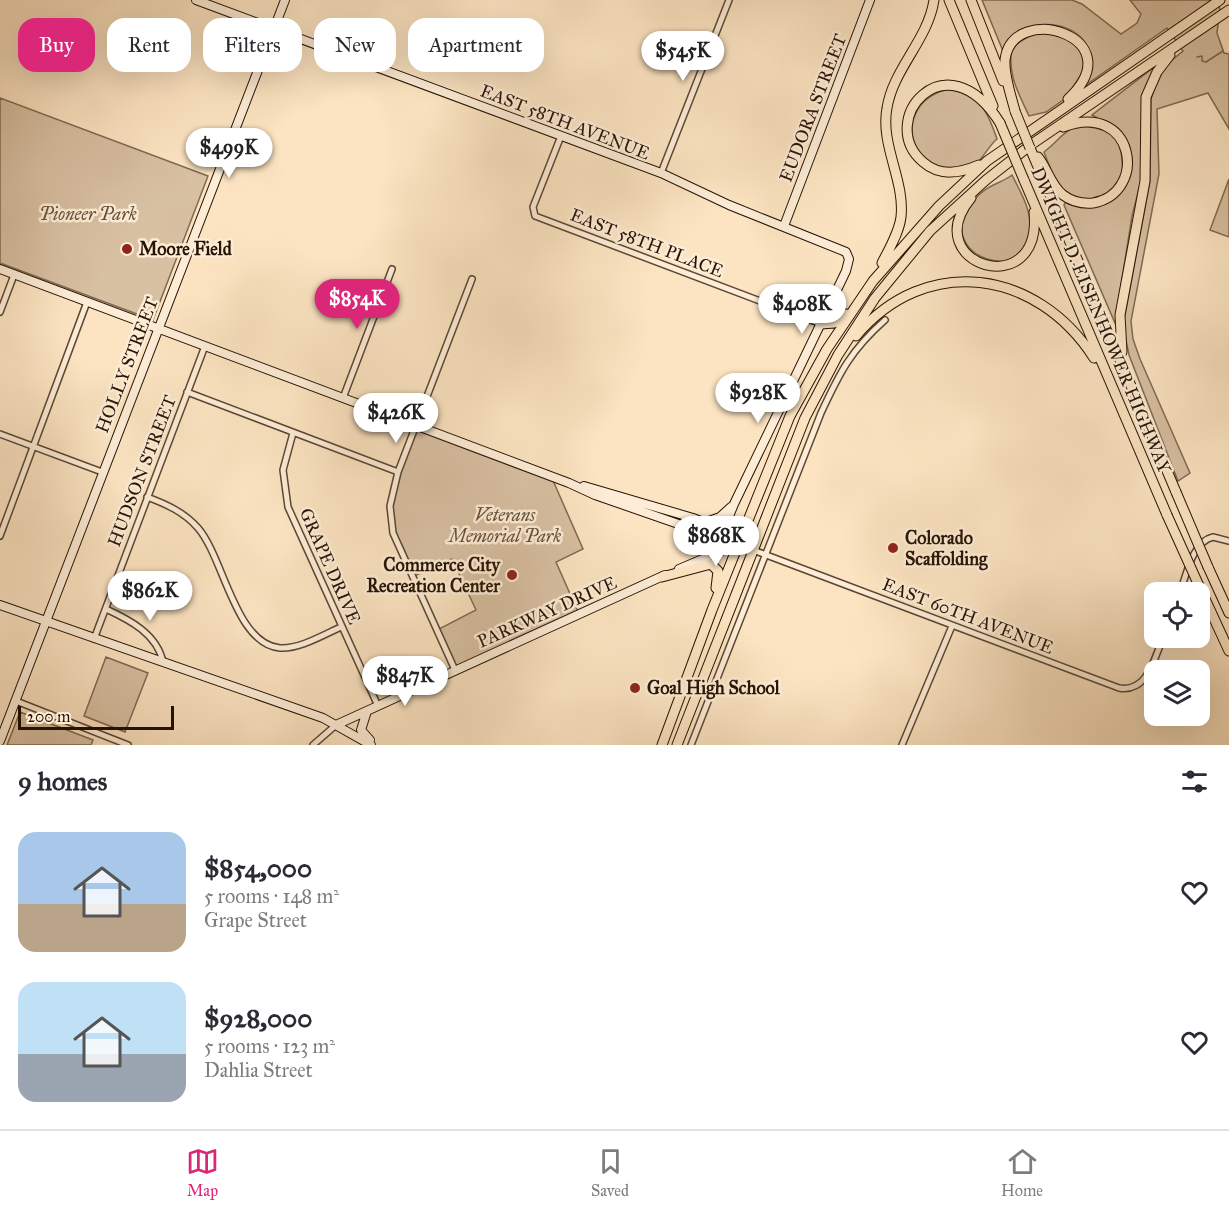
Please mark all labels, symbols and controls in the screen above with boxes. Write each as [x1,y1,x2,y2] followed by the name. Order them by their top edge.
[18,18,95,72] chip: Buy
[107,18,191,72] chip: Rent
[203,18,302,72] chip: Filters
[314,18,396,72] chip: New
[408,18,544,72] chip: Apartment
[641,31,725,82] pin: $545K
[775,31,851,185] street label: EUDORA STREET
[655,38,711,62] text: $545K
[477,80,653,165] street label: EAST 58TH AVENUE
[187,128,271,179] pin: $499K
[200,135,258,159] text: $499K
[1026,164,1176,477] street label: DWIGHT D. EISENHOWER HIGHWAY
[39,203,137,225] park label: Pioneer Park
[567,204,727,282] street label: EAST 58TH PLACE
[139,238,233,260] place label: Moore Field
[120,242,134,256] marker: Moore Field
[315,279,399,330] pin: $854K
[760,284,844,335] pin: $408K
[329,286,385,310] text: $854K
[772,291,832,315] text: $408K
[91,294,163,436] street label: HOLLY STREET
[716,373,800,424] pin: $928K
[729,380,787,404] text: $928K
[103,392,181,550] street label: HUDSON STREET
[354,393,438,444] pin: $426K
[367,400,425,424] text: $426K
[447,504,561,547] park label: Veterans Memorial Park
[295,505,365,628] street label: GRAPE DRIVE
[674,516,758,567] pin: $868K
[687,523,745,547] text: $868K
[905,527,988,571] place label: Colorado Scaffolding
[886,541,900,555] marker: Colorado Scaffolding
[367,554,502,597] place label: Commerce City Recreation Center
[505,568,519,582] marker: Commerce City Recreation Center
[108,571,192,622] pin: $862K
[474,571,620,653] street label: PARKWAY DRIVE
[879,573,1057,659] street label: EAST 60TH AVENUE
[122,578,178,602] text: $862K
[1144,582,1210,726] map controls
[1144,582,1210,648] button: locate
[363,656,447,707] pin: $847K
[1144,660,1210,726] button: layers
[376,663,434,687] text: $847K
[647,677,781,700] place label: Goal High School
[628,681,642,695] marker: Goal High School
[18,703,174,730] scale bar
[27,707,70,726] text: 200 m
[18,765,107,797] text: 9 homes
[1178,765,1211,798] icon: filters
[204,852,312,884] text: $854,000
[66,856,138,928] icon: home
[1178,876,1211,909] icon: heart
[204,884,339,908] text: 5 rooms · 148 m²
[204,908,307,932] text: Grape Street
[204,1002,312,1034] text: $928,000
[66,1006,138,1078] icon: home
[1178,1026,1211,1059] icon: heart
[204,1034,335,1058] text: 5 rooms · 123 m²
[204,1058,313,1082] text: Dahlia Street
[186,1145,219,1200] tab: Map
[591,1145,629,1200] tab: Saved
[1001,1145,1043,1200] tab: Home

